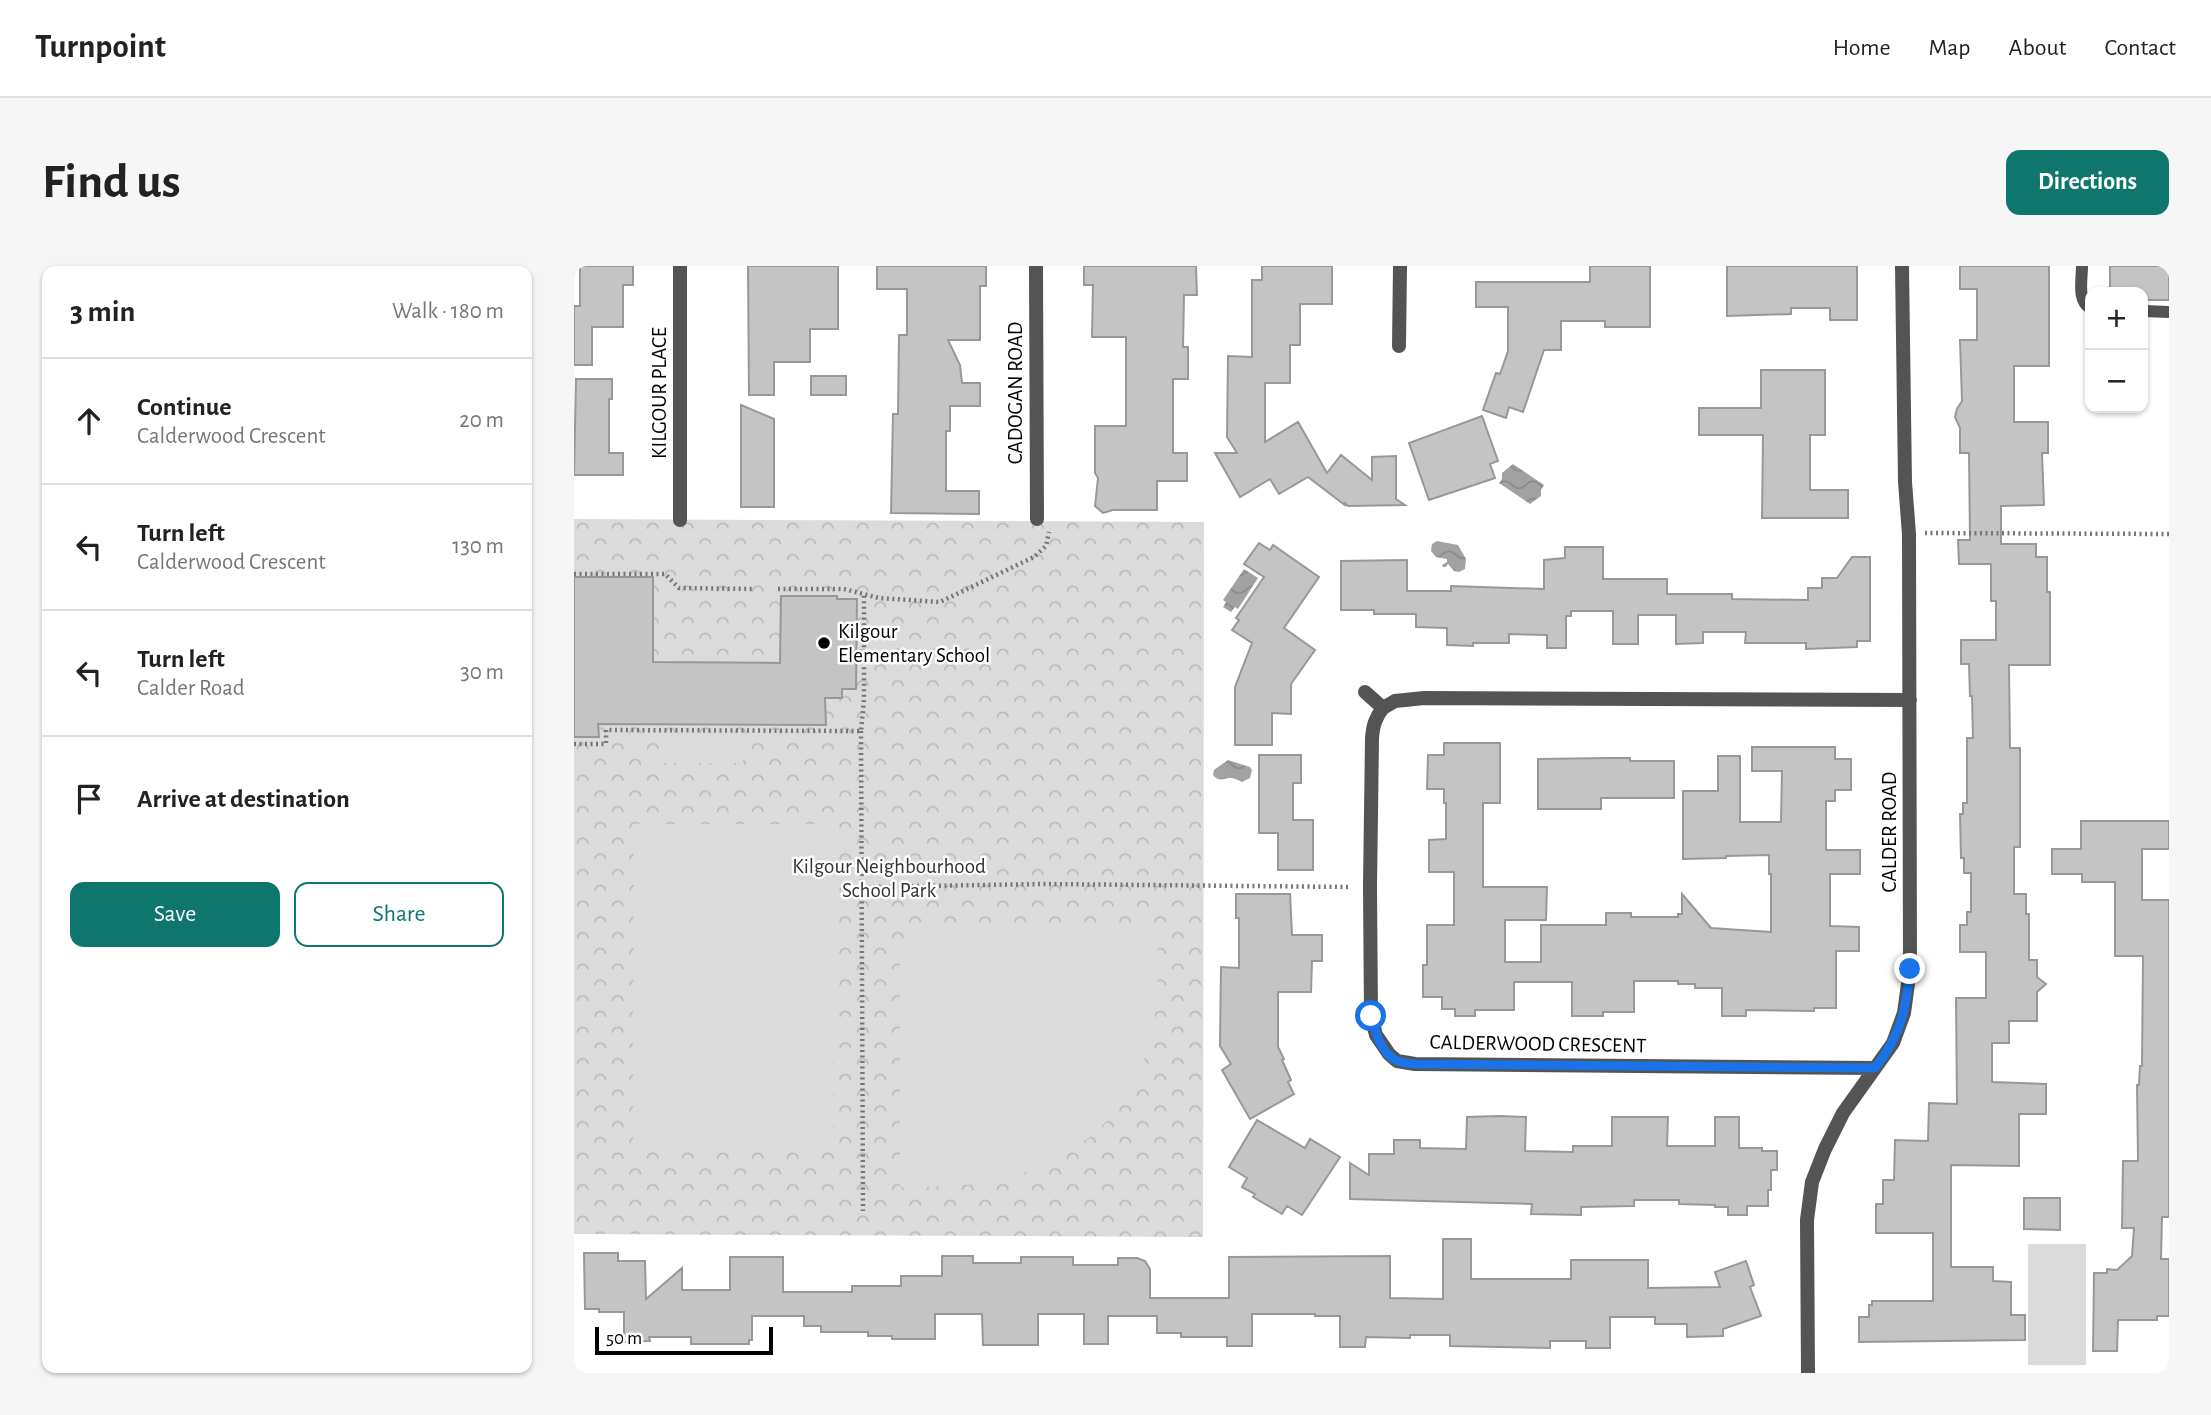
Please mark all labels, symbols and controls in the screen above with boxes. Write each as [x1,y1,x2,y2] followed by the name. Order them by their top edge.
[35,31,166,64] text: Turnpoint
[1833,36,1891,60] text: Home
[1929,36,1971,60] text: Map
[2009,36,2066,60] text: About
[2104,36,2176,60] text: Contact
[2006,150,2169,215] button: Directions
[42,158,181,207] text: Find us
[2085,287,2148,413] map controls
[2085,287,2148,350] button: +
[70,297,135,327] text: 3 min
[392,300,504,323] text: Walk · 180 m
[1005,322,1026,464] street label: CADOGAN ROAD
[649,327,670,459] street label: KILGOUR PLACE
[2085,350,2148,413] button: −
[137,394,232,420] text: Continue
[70,402,108,440] icon: ahead
[459,409,504,432] text: 20 m
[137,425,326,448] text: Calderwood Crescent
[137,520,225,546] text: Turn left
[70,528,108,566] icon: left
[452,535,504,558] text: 130 m
[137,551,326,574] text: Calderwood Crescent
[838,621,990,666] place label: Kilgour Elementary School
[816,635,832,651] marker: Kilgour Elementary School
[137,646,225,672] text: Turn left
[70,654,108,692] icon: left
[460,661,504,684] text: 30 m
[137,677,245,700] text: Calder Road
[1879,772,1900,892] street label: CALDER ROAD
[70,780,108,818] icon: arrive
[137,786,350,812] text: Arrive at destination
[792,856,986,901] park label: Kilgour Neighbourhood School Park
[70,882,280,947] button: Save
[294,882,504,947] button: Share
[1894,953,1925,984] route end
[1355,1000,1386,1031] route start
[1429,1032,1647,1056] street label: CALDERWOOD CRESCENT
[595,1324,774,1356] scale bar
[606,1329,642,1348] text: 50 m

